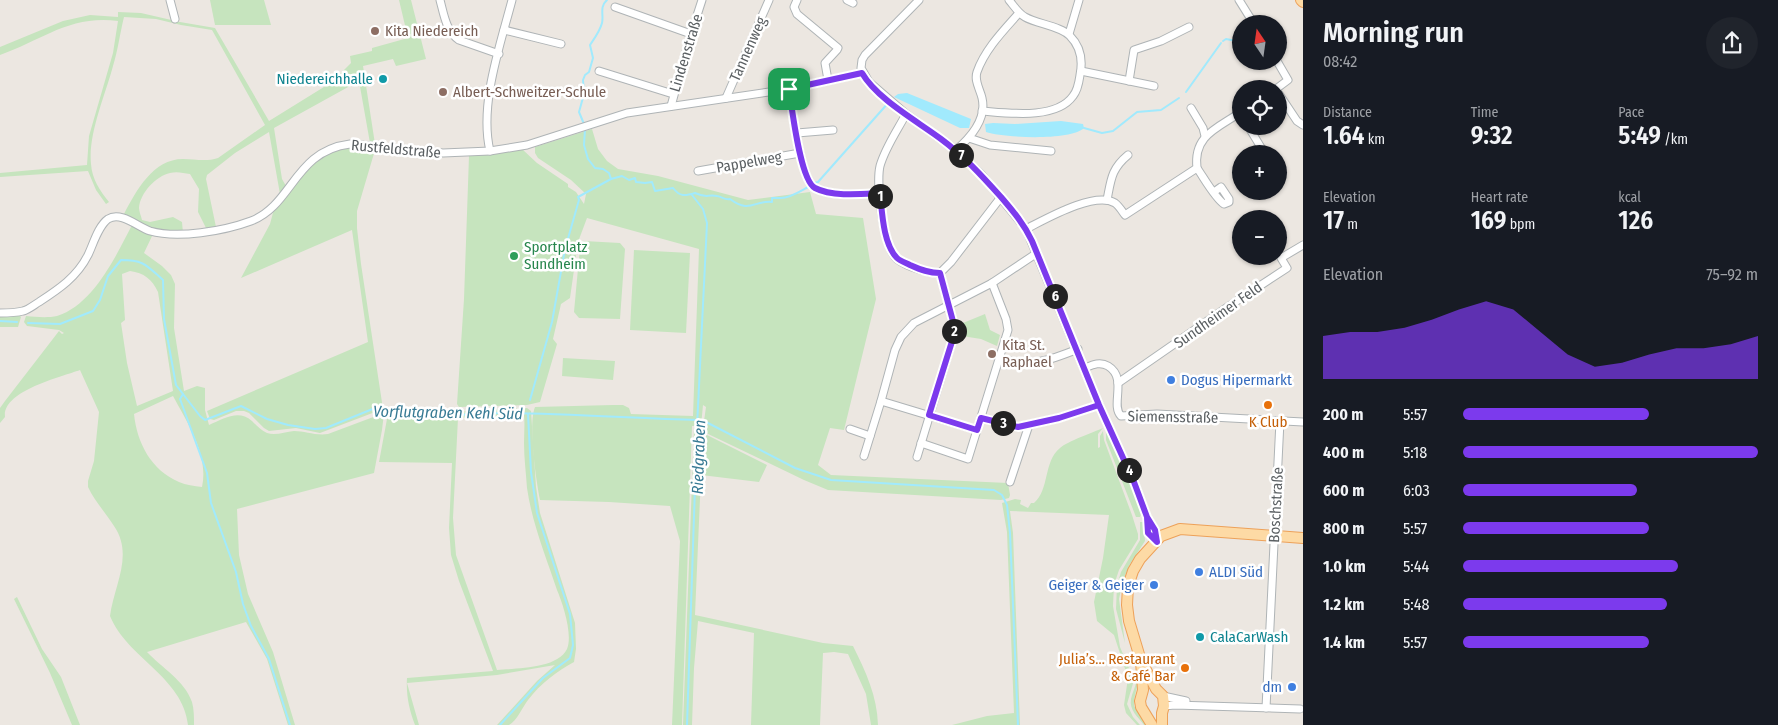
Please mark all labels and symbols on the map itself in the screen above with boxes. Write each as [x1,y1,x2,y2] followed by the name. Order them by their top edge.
[666,12,706,94] street label: Lindenstraße
[726,14,770,84] street label: Tannenweg
[1232,15,1288,70] north arrow
[385,22,478,40] place label: Kita Niedereich
[369,25,381,37] marker: Kita Niedereich
[768,68,810,110] pin
[277,70,373,88] place label: Niedereichhalle
[377,73,389,85] marker: Niedereichhalle
[453,83,606,101] place label: Albert-Schweitzer-Schule
[437,86,449,98] marker: Albert-Schweitzer-Schule
[350,136,442,162] street label: Rustfeldstraße
[948,142,974,168] pin: 7
[715,147,783,177] street label: Pappelweg
[868,184,892,208] pin: 1
[524,238,588,273] place label: Sportplatz Sundheim
[508,250,520,262] marker: Sportplatz Sundheim
[1170,278,1266,352] street label: Sundheimer Feld
[1042,284,1068,308] pin: 6
[942,318,966,344] pin: 2
[1002,336,1052,371] place label: Kita St. Raphael
[986,348,998,360] marker: Kita St. Raphael
[1181,371,1292,389] place label: Dogus Hipermarkt
[1165,374,1177,386] marker: Dogus Hipermarkt
[1262,399,1274,411] marker: K Club
[373,402,524,423] water label: Vorflutgraben Kehl Süd
[1128,407,1218,427] street label: Siemensstraße
[990,410,1016,436] pin: 3
[1249,413,1287,431] place label: K Club
[688,419,709,495] water label: Riedgraben
[1116,458,1142,482] pin: 4
[1265,467,1287,543] street label: Boschstraße
[1209,563,1263,581] place label: ALDI Süd
[1193,566,1205,578] marker: ALDI Süd
[1048,576,1145,594] place label: Geiger & Geiger
[1148,579,1160,591] marker: Geiger & Geiger
[1210,628,1288,646] place label: CalaCarWash
[1194,631,1206,643] marker: CalaCarWash
[1059,650,1176,685] place label: Julia’s… Restaurant & Café Bar
[1179,662,1191,674] marker: Julia’s… Restaurant & Café Bar
[1262,678,1282,696] place label: dm
[1286,681,1298,693] marker: dm

